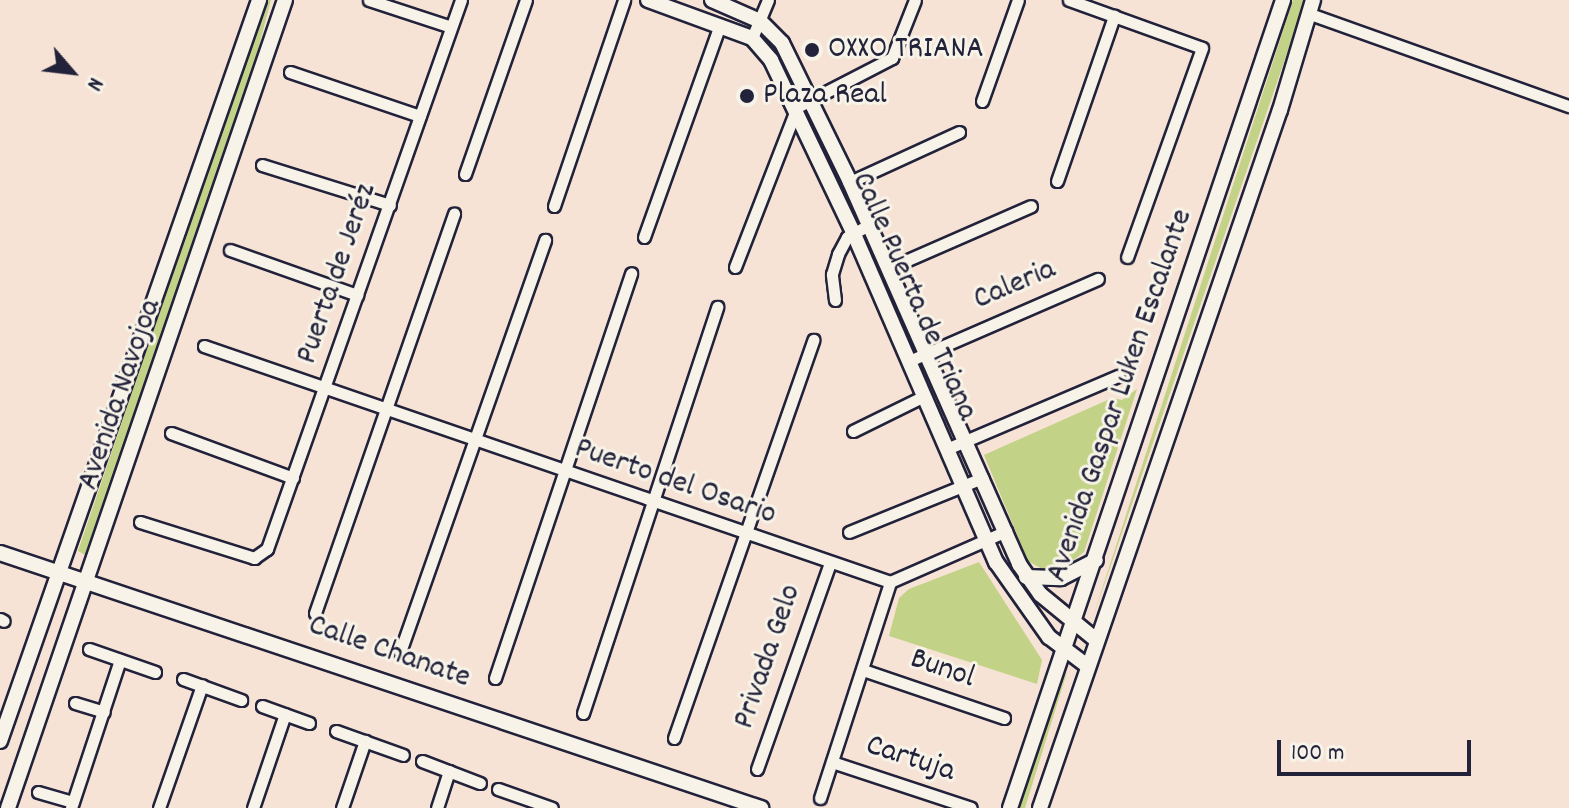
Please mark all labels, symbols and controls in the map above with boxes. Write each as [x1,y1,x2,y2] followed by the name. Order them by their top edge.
[828,31,984,69] place label: OXXO TRIANA
[32,32,112,112] north arrow
[803,41,821,59] marker: OXXO TRIANA
[77,71,110,96] text: N
[763,77,887,115] place label: Plaza Real
[738,87,756,105] marker: Plaza Real
[841,167,985,427] street label: Calle Puerta de Triana
[289,179,387,369] street label: Puerta de Jeréz
[1039,205,1203,587] street label: Avenida Gaspar Luken Escalante
[968,252,1062,320] street label: Caleria
[70,295,172,495] street label: Avenida Navojoa
[569,431,781,535] street label: Puerto del Osario
[726,580,812,734] street label: Privada Gelo
[303,607,475,699] street label: Calle Chanate
[905,641,979,699] street label: Bunol
[1281,724,1475,774] scale bar
[860,728,960,792] street label: Cartuja
[1291,737,1344,771] text: 100 m

